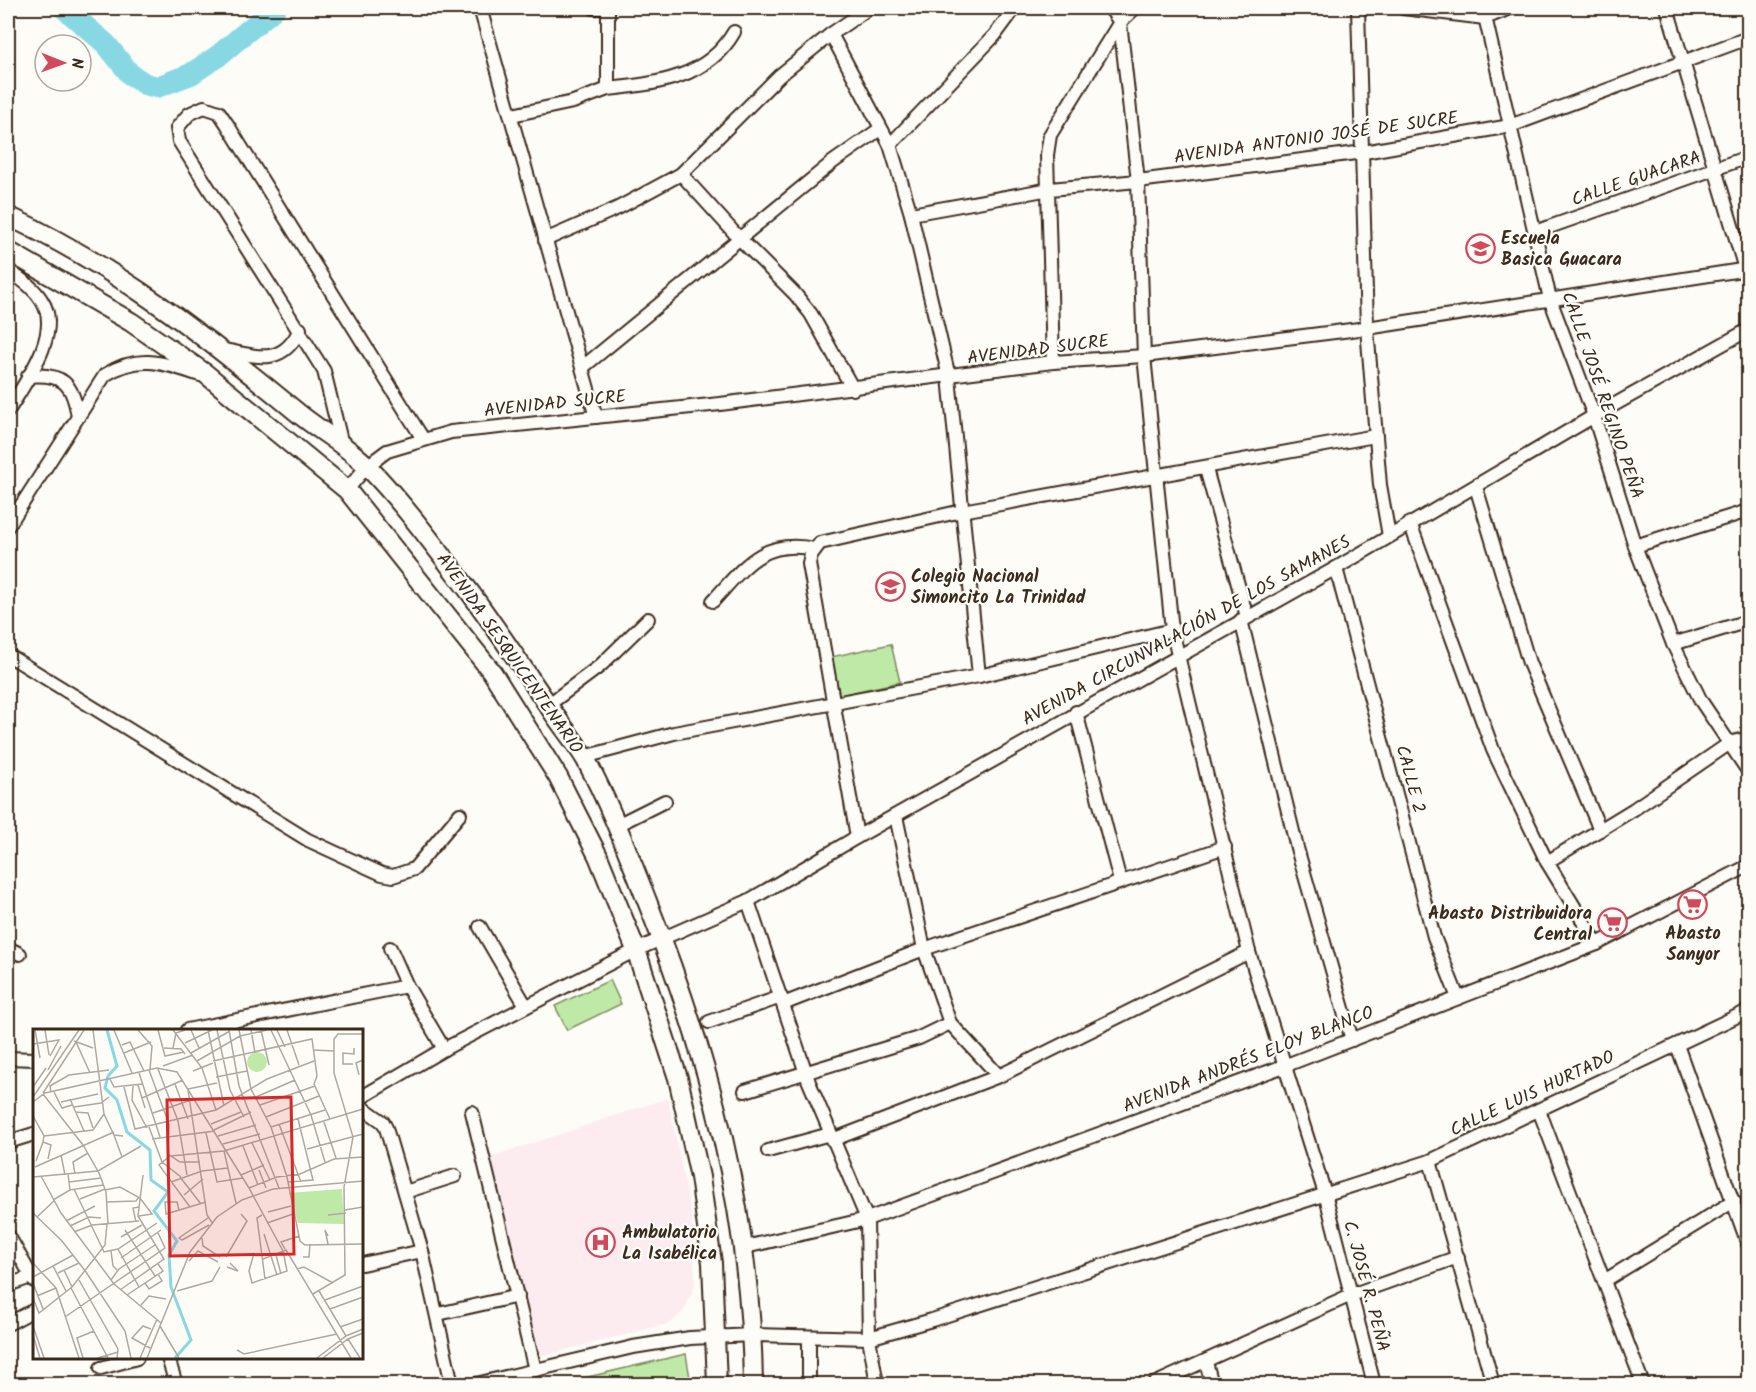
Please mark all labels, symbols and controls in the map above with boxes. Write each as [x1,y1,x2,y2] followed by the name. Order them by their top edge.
[33,33,93,93] north arrow
[64,58,89,69] text: N
[1172,104,1461,173] street label: AVENIDA ANTONIO JOSÉ DE SUCRE
[1568,144,1705,215] street label: CALLE GUACARA
[1501,225,1622,275] place label: Escuela Basica Guacara
[1464,232,1496,264] school or university icon: Escuela Basica Guacara
[1552,288,1651,503] street label: CALLE JOSÉ REGINO PEÑA
[966,327,1111,374] street label: AVENIDAD SUCRE
[483,383,628,426] street label: AVENIDAD SUCRE
[1017,528,1357,734] street label: AVENIDA CIRCUNVALACIÓN DE LOS SAMANES
[428,547,589,760] street label: AVENIDA SESQUICENTENARIO
[911,563,1086,613] place label: Colegio Nacional Simoncito La Trinidad
[874,570,906,602] school or university icon: Colegio Nacional Simoncito La Trinidad
[1387,742,1433,817] street label: CALLE 2
[1677,888,1709,920] supermarket icon: Abasto Sanyor
[1428,900,1592,950] place label: Abasto Distribuidora Central
[1597,907,1629,939] supermarket icon: Abasto Distribuidora Central
[1665,920,1721,970] place label: Abasto Sanyor
[1119,999,1378,1122] street label: AVENIDA ANDRÉS ELOY BLANCO
[33,1029,363,1359] inset map
[1446,1043,1620,1145] street label: CALLE LUIS HURTADO
[1334,1218,1397,1355] street label: C. JOSÉ R. PEÑA
[622,1219,717,1269] place label: Ambulatorio La Isabélica
[585,1226,617,1258] hospital icon: Ambulatorio La Isabélica

